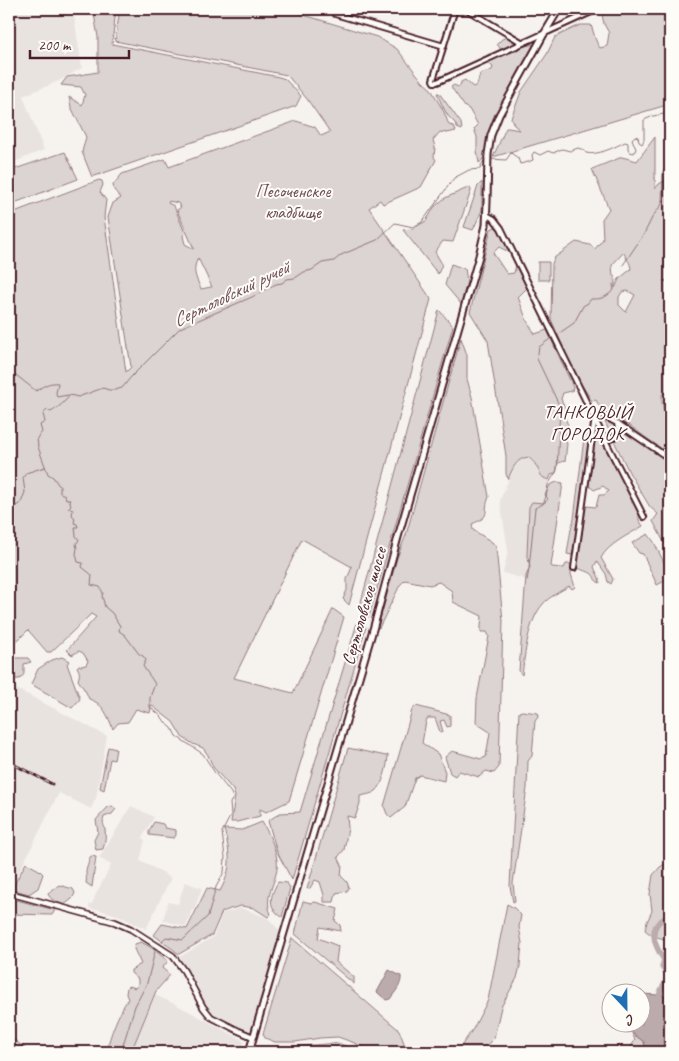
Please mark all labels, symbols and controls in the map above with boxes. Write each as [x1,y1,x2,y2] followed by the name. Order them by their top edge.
[30,28,129,60] scale bar
[38,36,72,55] text: 200 m
[256,180,331,223] park label: Песоченское кладбище
[169,254,297,332] water label: Сертоловский ручей
[544,400,634,446] district label: ТАНКОВЫЙ ГОРОДОК
[337,544,392,667] street label: Сертоловское шоссе
[602,984,652,1034] north arrow
[622,1010,637,1030] text: С

